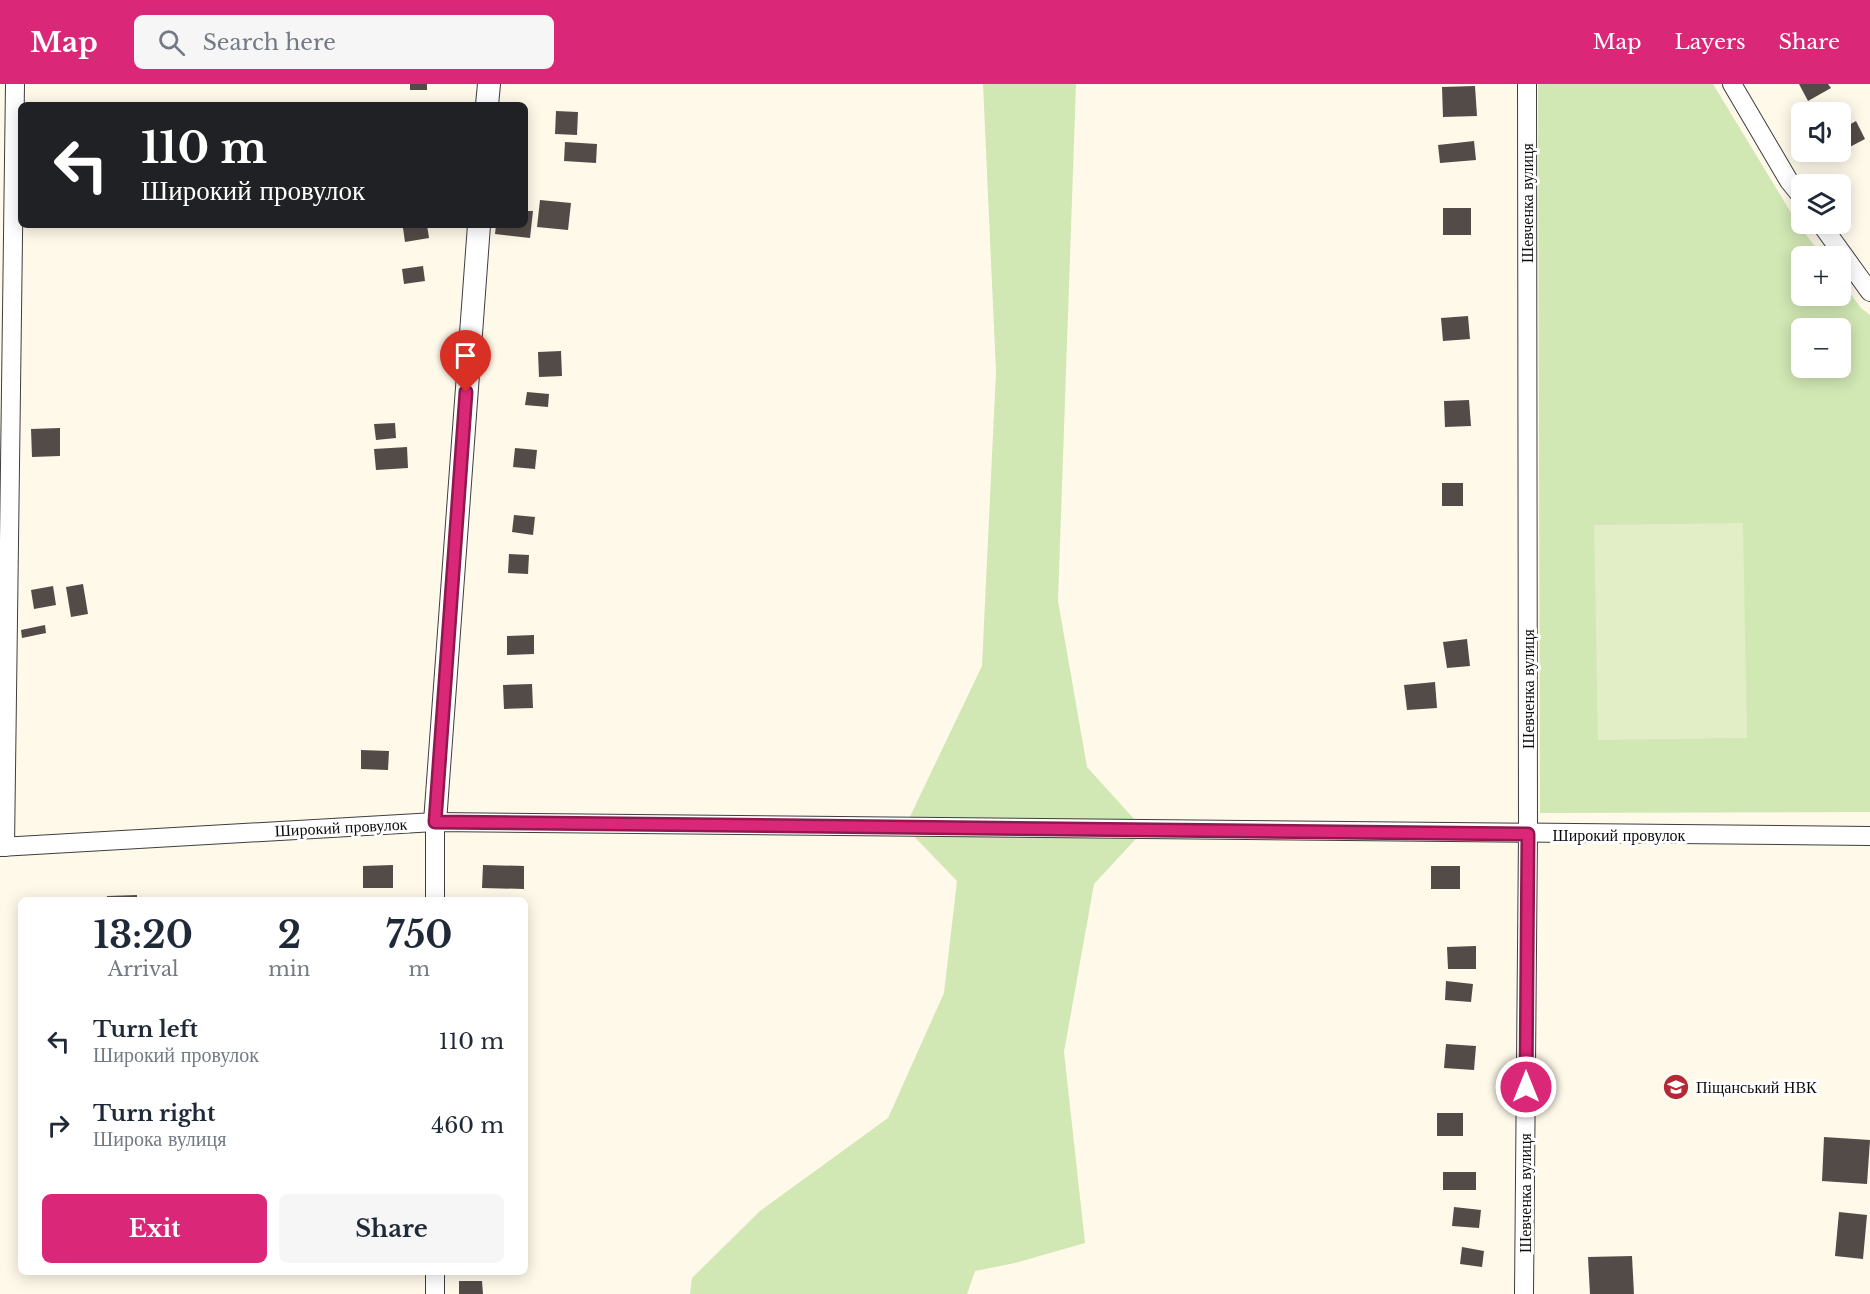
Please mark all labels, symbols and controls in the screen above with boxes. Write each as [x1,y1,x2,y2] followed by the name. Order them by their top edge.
[134,15,554,69] search box
[30,25,98,60] text: Map
[155,26,188,59] icon: search
[203,29,336,56] text: Search here
[1593,29,1642,55] text: Map
[1675,29,1746,55] text: Layers
[1779,29,1840,55] text: Share
[1791,102,1851,378] map controls
[1791,102,1851,162] button: sound
[141,122,267,174] text: 110 m
[42,126,120,204] icon: left
[1517,142,1537,263] street label: Шевченка вулиця
[141,174,365,207] text: Широкий провулок
[1791,174,1851,234] button: layers
[1791,246,1851,306] button: +
[1791,318,1851,378] button: −
[440,330,491,392] pin
[449,339,482,372] icon: arrive
[1518,628,1538,749] street label: Шевченка вулиця
[274,814,408,840] street label: Широкий провулок
[1553,825,1686,845] street label: Широкий провулок
[93,913,193,958] text: 13:20
[278,913,301,958] text: 2
[386,913,453,958] text: 750
[108,957,179,981] text: Arrival
[268,957,310,981] text: min
[408,957,430,981] text: m
[93,1016,198,1043] text: Turn left
[42,1025,75,1058] icon: left
[439,1028,504,1055] text: 110 m
[93,1043,259,1067] text: Широкий провулок
[1494,1055,1558,1119] position arrow
[1661,1072,1691,1102] school or university icon: Піщанський НВК
[1696,1077,1817,1097] place label: Піщанський НВК
[93,1100,215,1127] text: Turn right
[42,1109,75,1142] icon: right
[431,1112,504,1139] text: 460 m
[93,1127,226,1151] text: Широка вулиця
[1515,1132,1535,1253] street label: Шевченка вулиця
[42,1194,267,1263] button: Exit
[279,1194,504,1263] button: Share

